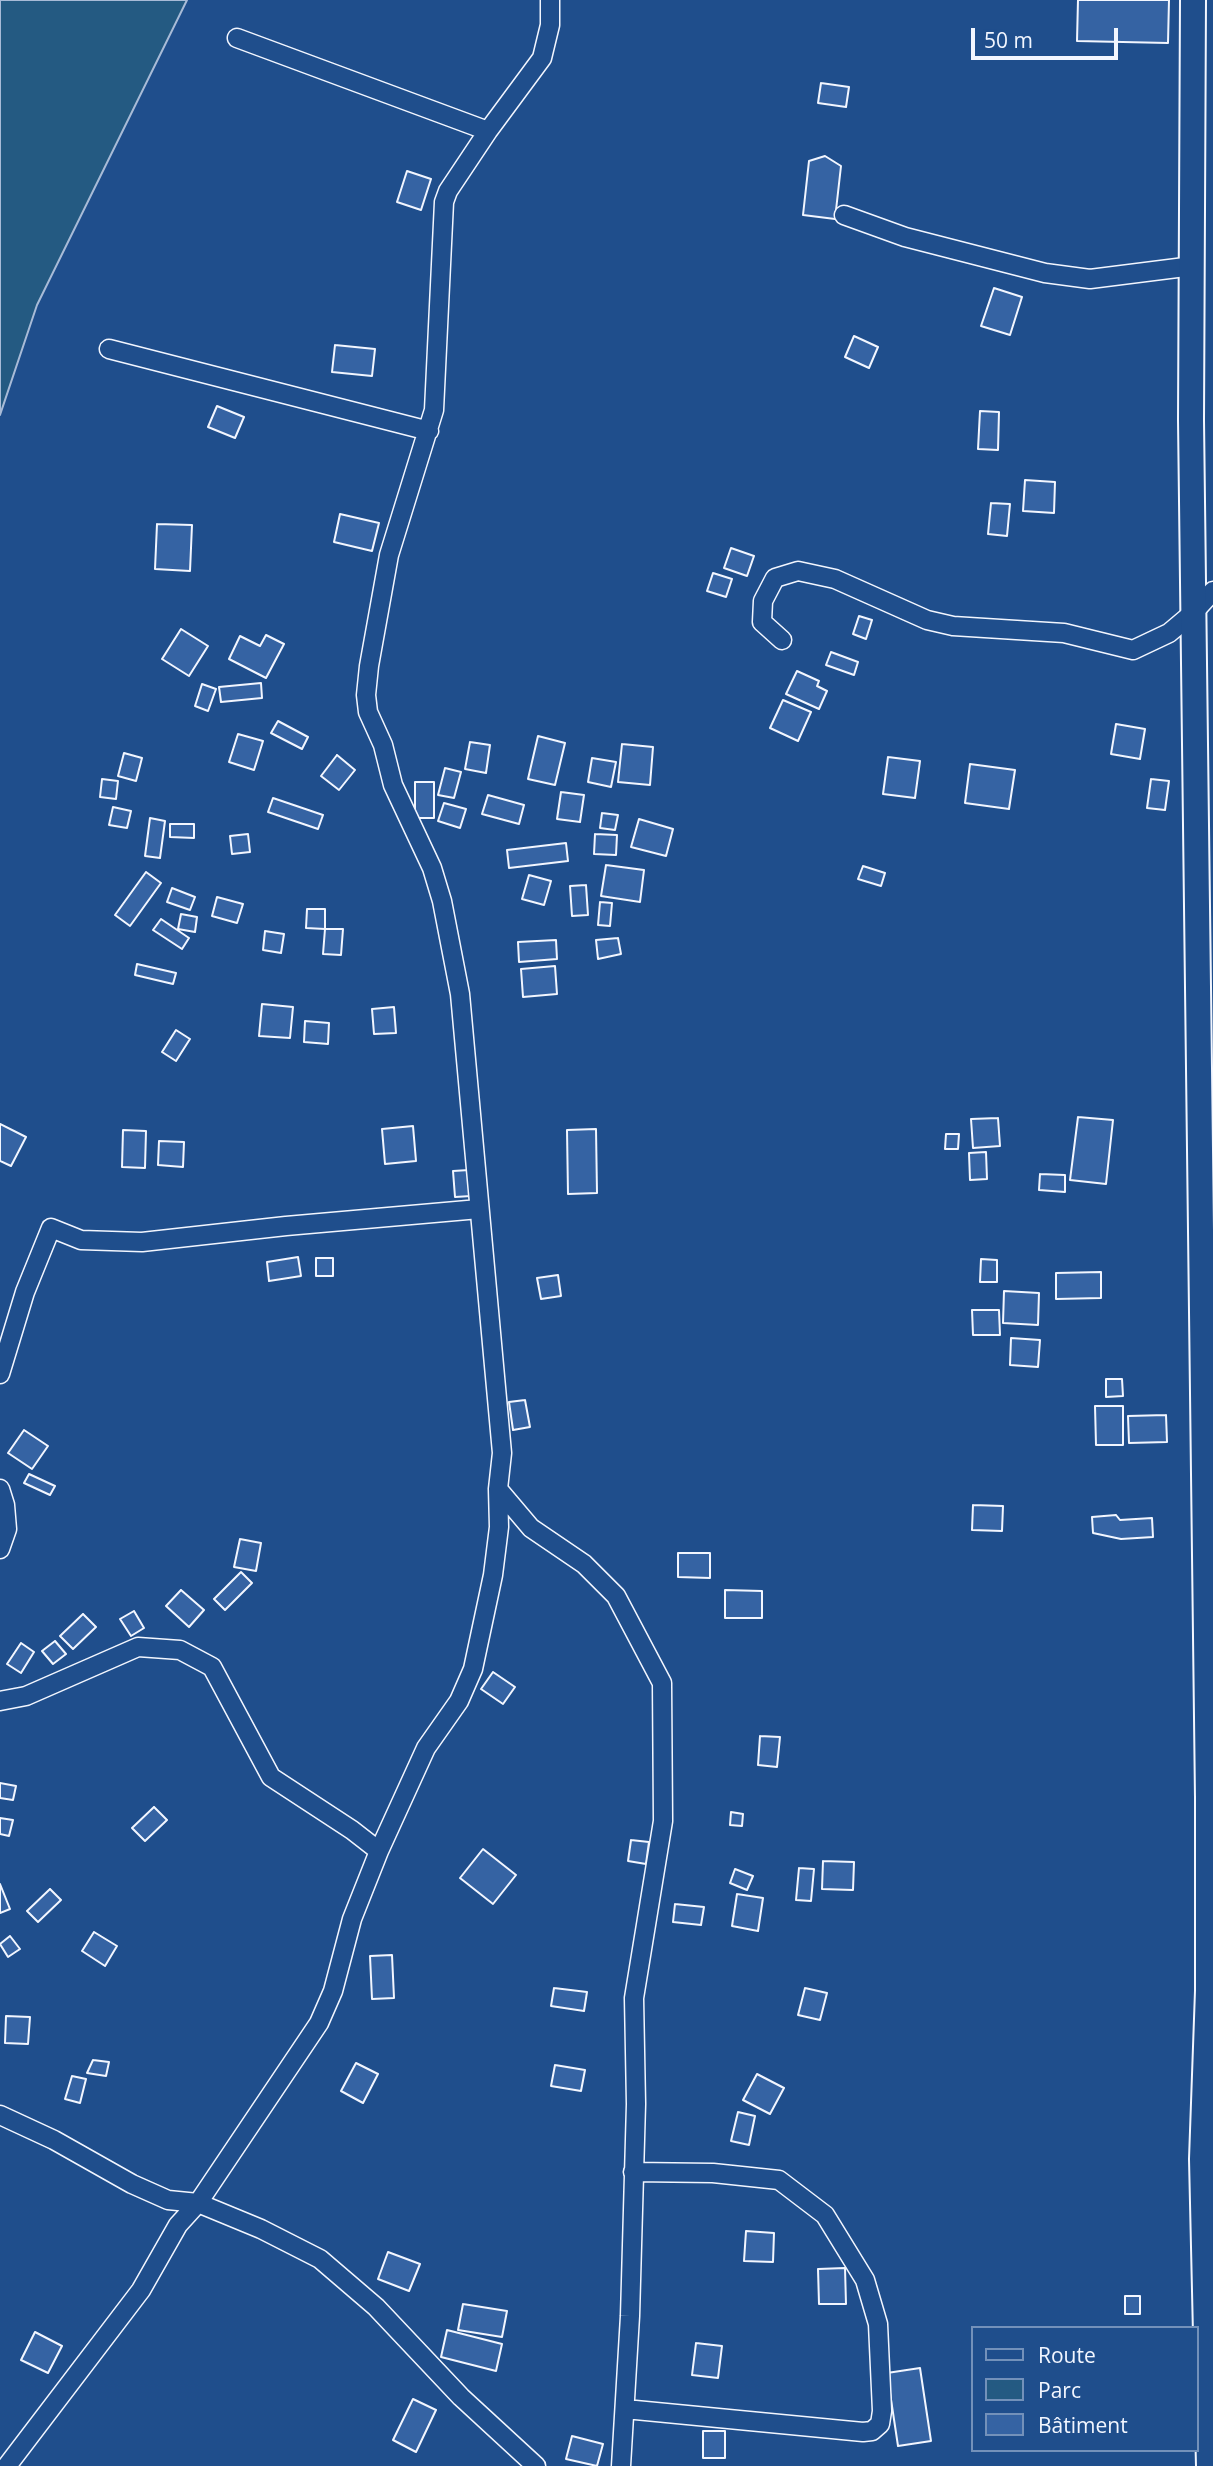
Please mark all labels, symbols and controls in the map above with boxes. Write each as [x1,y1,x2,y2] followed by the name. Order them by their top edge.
[975,14,1122,58] scale bar
[984,26,1033,54] text: 50 m
[972,2326,1199,2452] legend
[1038,2341,1096,2369] text: Route
[1038,2376,1081,2404] text: Parc
[1038,2411,1128,2439] text: Bâtiment

